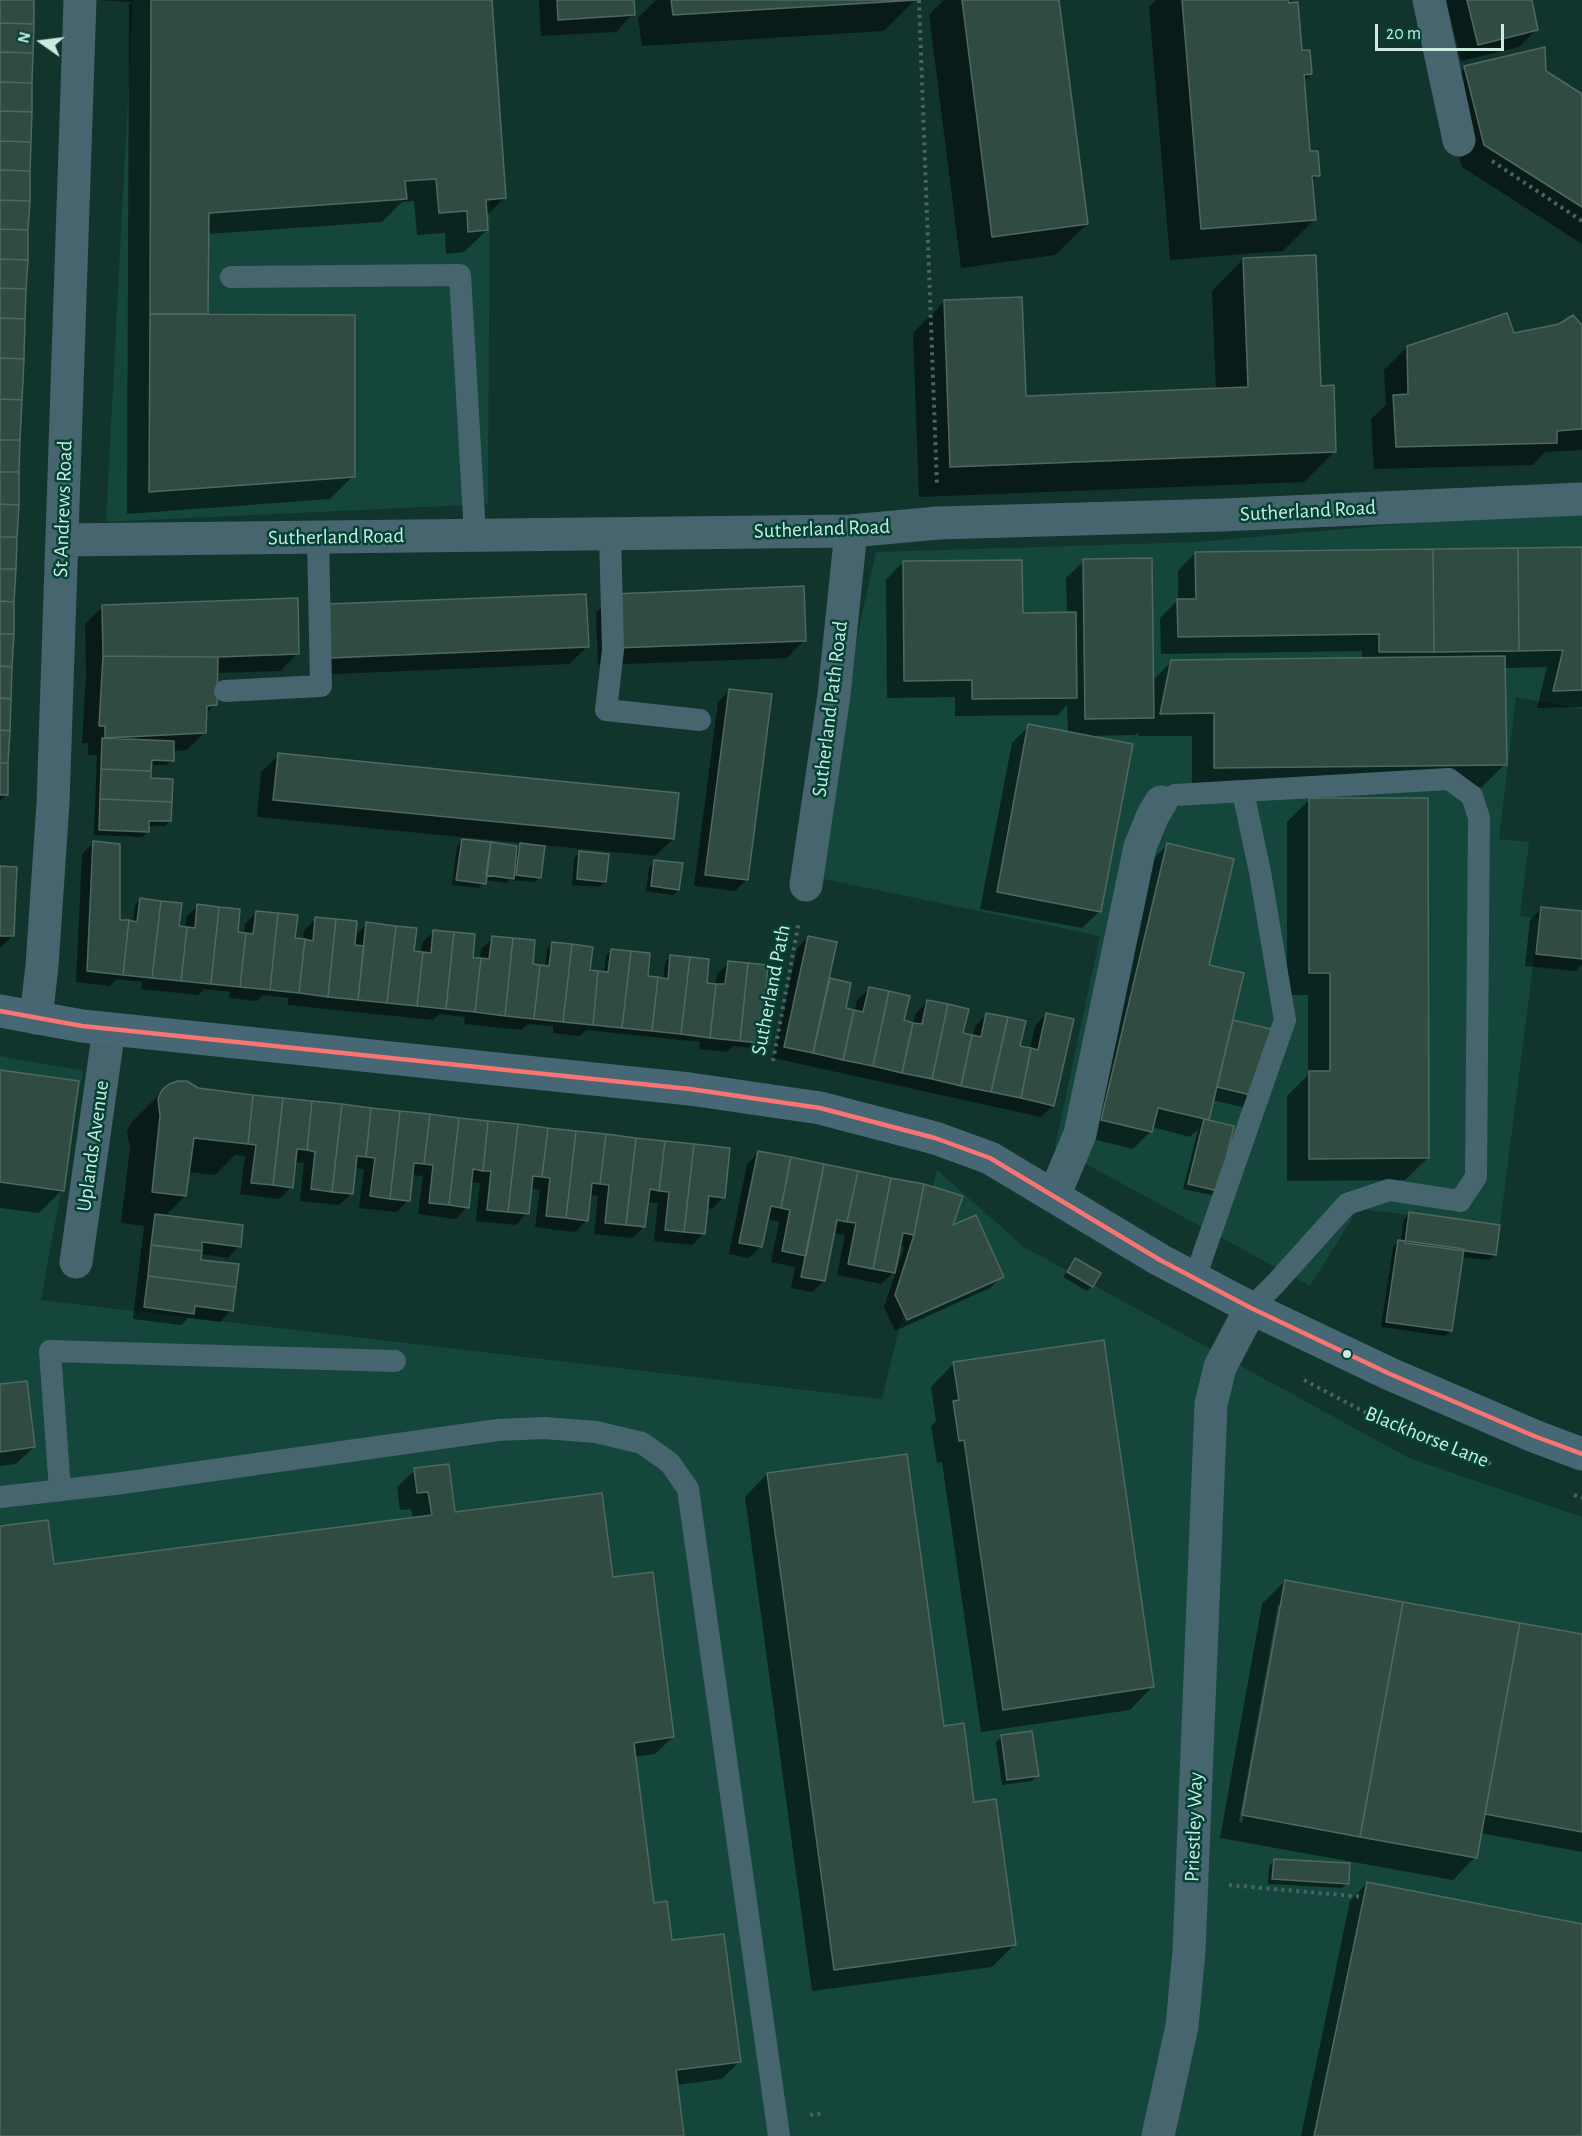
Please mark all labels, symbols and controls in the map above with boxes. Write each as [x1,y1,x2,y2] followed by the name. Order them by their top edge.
[12,12,72,72] north arrow
[1378,12,1507,50] scale bar
[1386,25,1421,43] text: 20 m
[15,30,34,45] text: N
[48,440,78,578] street label: St Andrews Road
[1239,495,1377,527] street label: Sutherland Road
[753,514,891,544] street label: Sutherland Road
[268,523,404,551] street label: Sutherland Road
[807,619,853,799] street label: Sutherland Path Road
[746,923,796,1057] street label: Sutherland Path
[71,1079,115,1213] street label: Uplands Avenue
[1341,1348,1353,1360] unlabelled marker
[1361,1401,1493,1473] street label: Blackhorse Lane
[1179,1772,1209,1882] street label: Priestley Way

